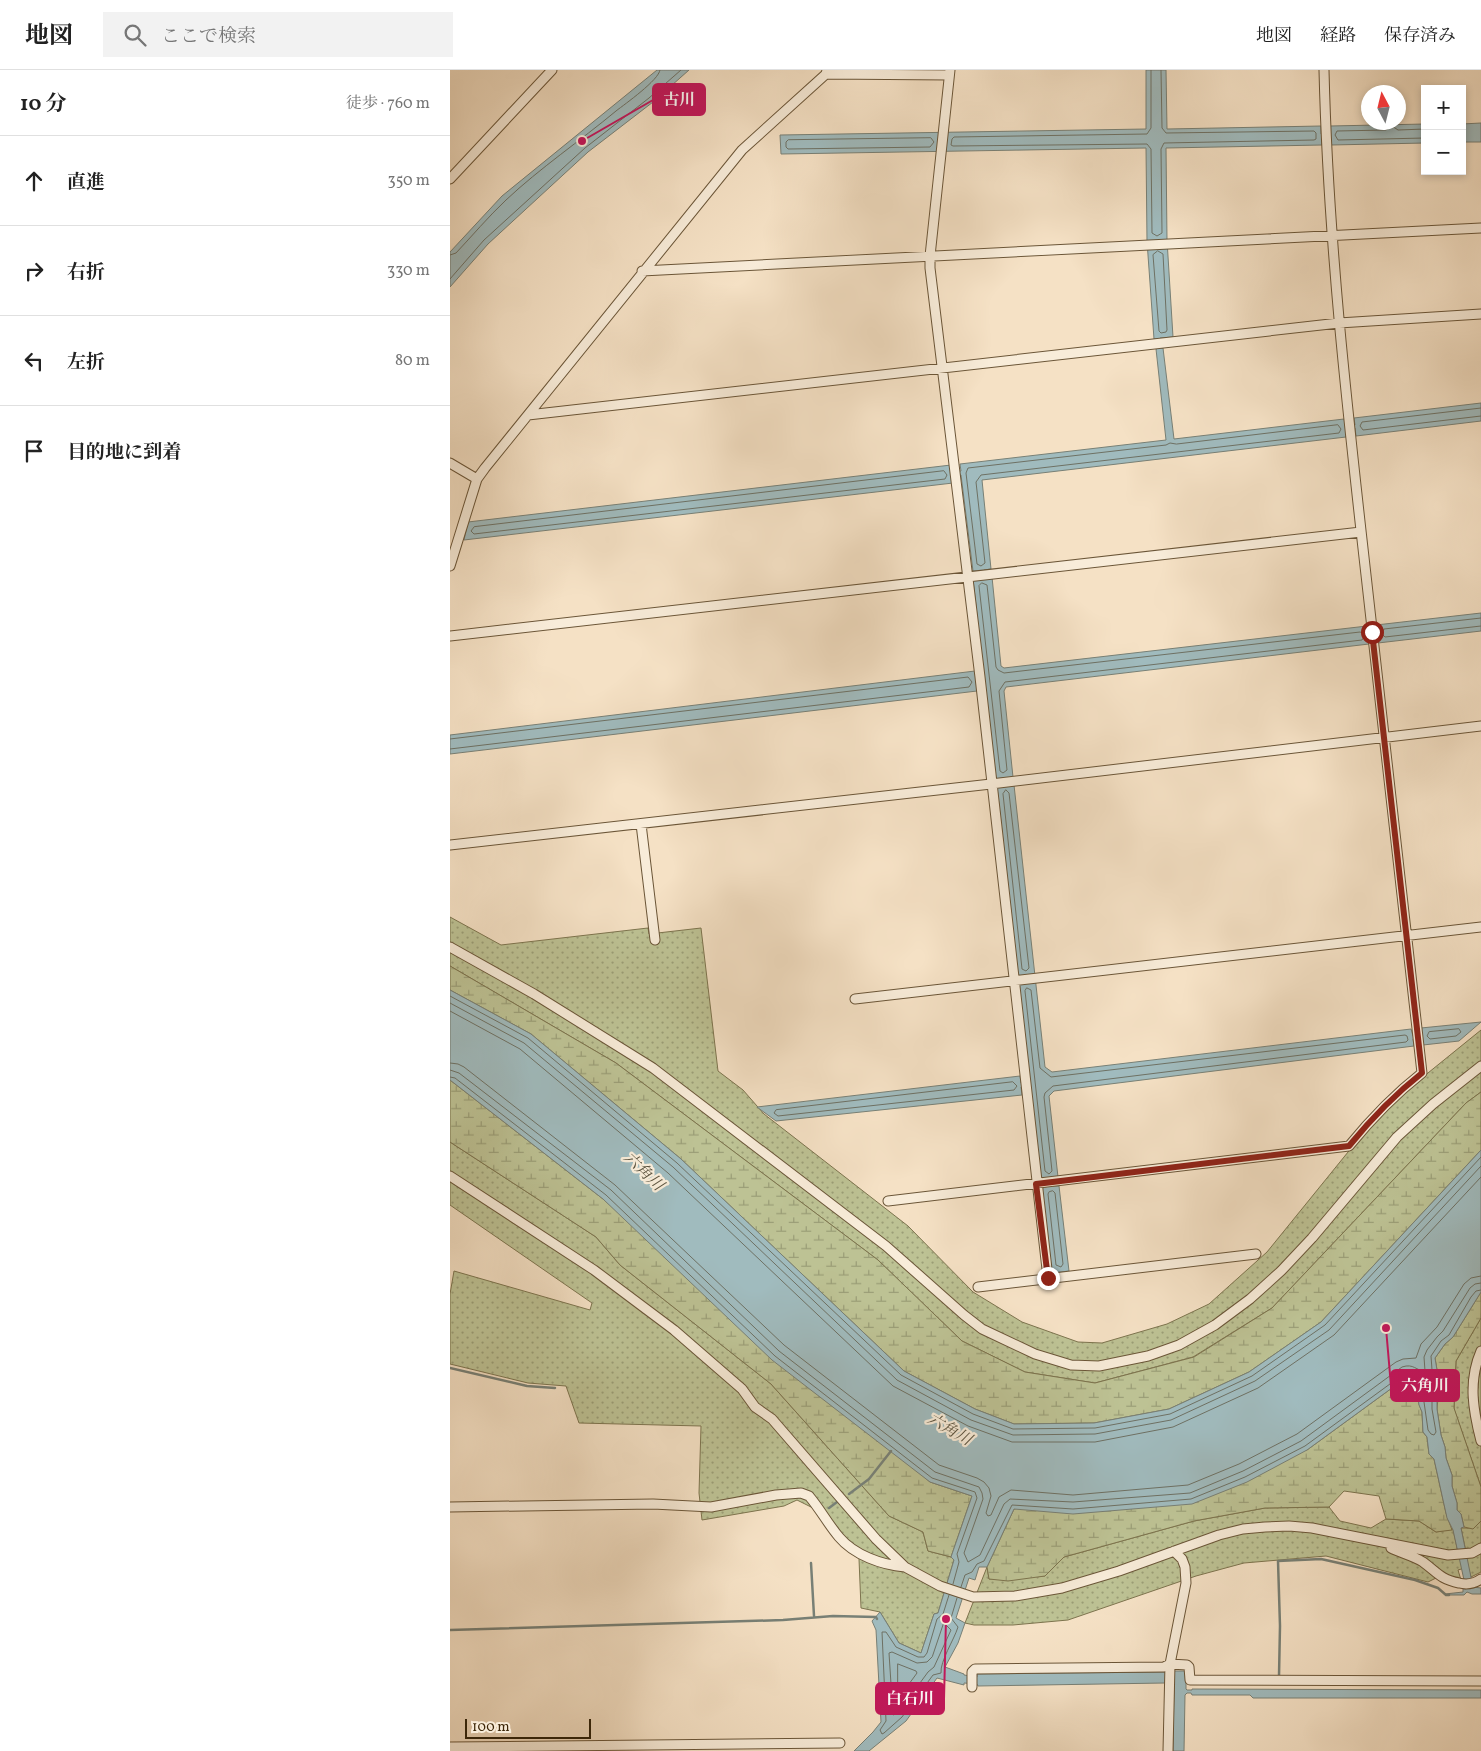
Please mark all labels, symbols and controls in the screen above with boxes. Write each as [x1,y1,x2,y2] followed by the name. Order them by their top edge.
[103,12,453,57] search box
[25,20,73,54] text: 地図
[121,21,149,49] icon: search
[161,24,256,50] text: ここで検索
[1256,24,1292,49] text: 地図
[1320,24,1356,49] text: 経路
[1384,24,1456,49] text: 保存済み
[653,84,705,115] callout: 古川
[1361,85,1406,130] north arrow
[1421,85,1466,175] map controls
[1421,85,1466,130] button: +
[20,90,67,119] text: 10 分
[663,90,695,112] text: 古川
[346,93,430,115] text: 徒歩 · 760 m
[1421,130,1466,175] button: −
[20,167,48,195] icon: ahead
[67,170,105,196] text: 直進
[387,170,430,192] text: 350 m
[20,257,48,285] icon: right
[67,260,105,286] text: 右折
[387,260,430,282] text: 330 m
[20,347,48,375] icon: left
[67,350,105,376] text: 左折
[395,350,430,372] text: 80 m
[20,437,48,465] icon: arrive
[67,440,181,466] text: 目的地に到着
[1361,621,1384,644] route start
[618,1148,670,1198] water label: 六角川
[1037,1267,1060,1290] route end
[1391,1370,1459,1401] callout: 六角川
[1401,1376,1449,1398] text: 六角川
[923,1408,977,1453] water label: 六角川
[876,1683,944,1714] callout: 白石川
[886,1689,934,1711] text: 白石川
[465,1716,591,1739] scale bar
[472,1718,510,1737] text: 100 m

